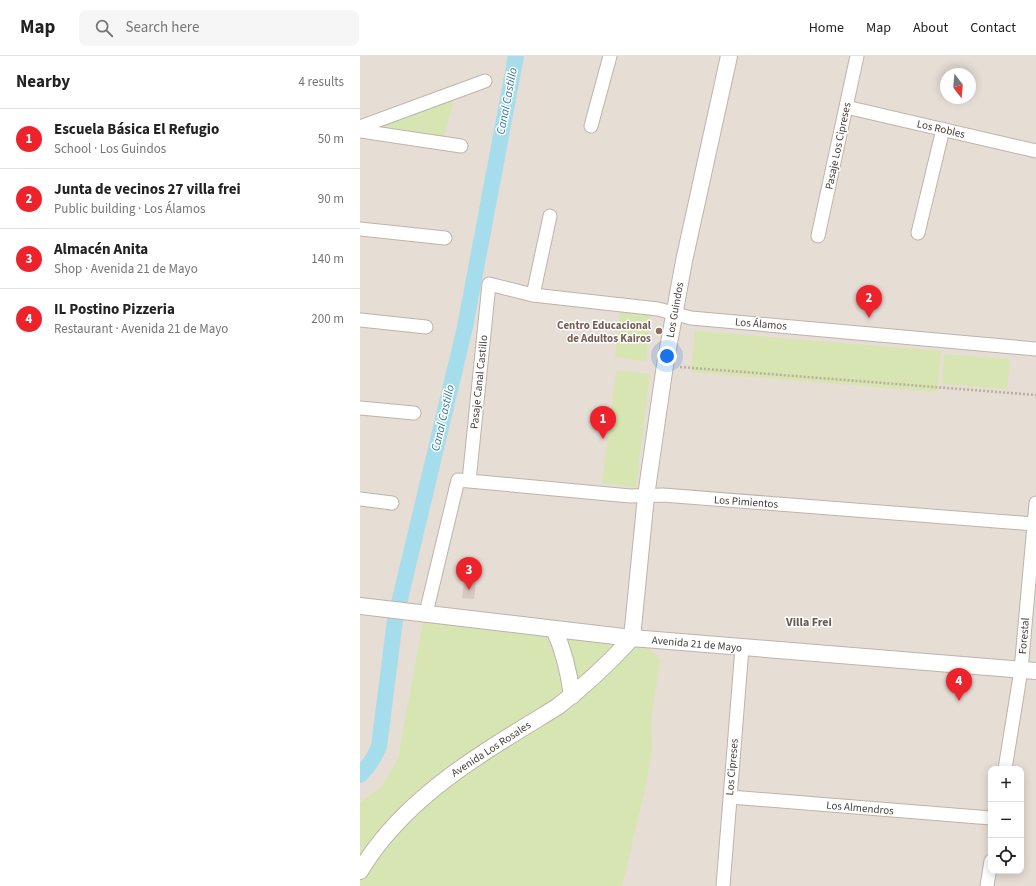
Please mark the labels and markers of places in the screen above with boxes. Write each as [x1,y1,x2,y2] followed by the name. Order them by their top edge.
[856,285,882,318] pin: 2
[557,318,652,346] place label: Centro Educacional de Adultos Kairos
[654,326,664,336] marker: Centro Educacional de Adultos Kairos
[590,406,616,439] pin: 1
[456,557,482,590] pin: 3
[946,668,972,701] pin: 4

